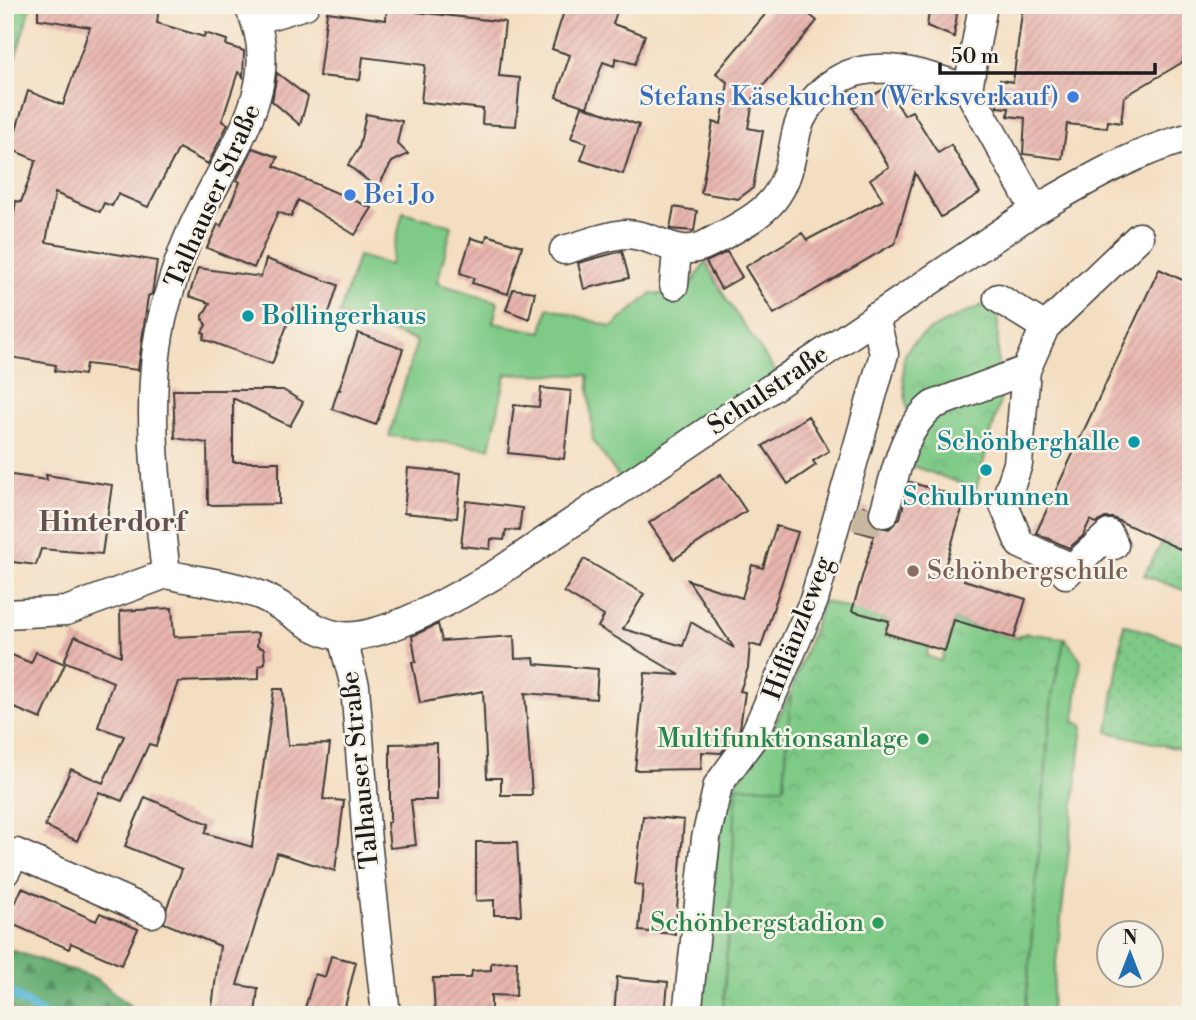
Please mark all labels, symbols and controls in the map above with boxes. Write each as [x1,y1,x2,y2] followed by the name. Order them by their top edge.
[940,32,1156,76] scale bar
[951,44,999,70] text: 50 m
[639,81,1059,113] place label: Stefans Käsekuchen (Werksverkauf)
[1065,89,1081,105] marker: Stefans Käsekuchen (Werksverkauf)
[158,99,268,293] street label: Talhauser Straße
[363,179,435,211] place label: Bei Jo
[342,187,358,203] marker: Bei Jo
[261,300,426,332] place label: Bollingerhaus
[240,308,256,324] marker: Bollingerhaus
[702,338,834,442] street label: Schulstraße
[937,426,1120,458] place label: Schönberghalle
[1126,434,1142,450] marker: Schönberghalle
[978,462,994,478] marker: Schulbrunnen
[902,481,1070,513] place label: Schulbrunnen
[39,505,189,540] district label: Hinterdorf
[756,551,840,704] street label: Hiflänzleweg
[927,555,1128,587] place label: Schönbergschule
[905,563,921,579] marker: Schönbergschule
[334,670,386,870] street label: Talhauser Straße
[657,723,909,755] place label: Multifunktionsanlage
[915,731,931,747] marker: Multifunktionsanlage
[650,907,864,939] place label: Schönbergstadion
[870,915,886,931] marker: Schönbergstadion
[1094,918,1164,988] north arrow
[1122,926,1138,950] text: N

